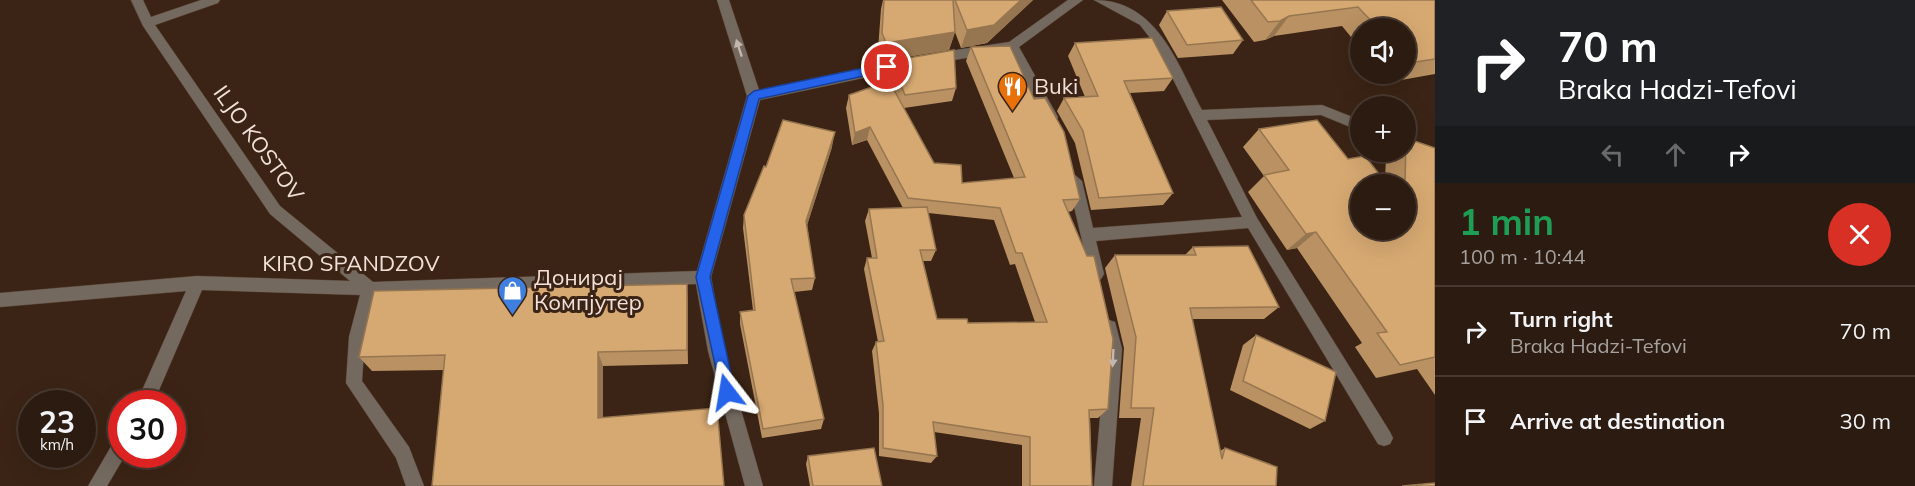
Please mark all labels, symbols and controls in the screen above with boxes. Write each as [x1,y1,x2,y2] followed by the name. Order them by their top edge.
[1350,18,1416,240] map controls
[1350,18,1416,84] button: sound
[1558,20,1658,73] text: 70 m
[1459,24,1537,102] icon: right
[734,39,743,57] one-way arrow
[861,41,912,92] pin
[870,50,903,83] icon: arrive
[997,70,1029,112] restaurant icon: Buki
[1034,72,1078,100] place label: Buki
[1558,72,1797,106] text: Braka Hadzi-Tefovi
[208,80,311,207] street label: ILJO KOSTOV
[1350,96,1416,162] button: +
[1596,138,1629,171] icon: left
[1659,138,1692,171] icon: ahead
[1722,138,1755,171] icon: right
[1350,174,1416,240] button: −
[1459,199,1554,244] text: 1 min
[1828,203,1891,266] button: close
[1459,244,1585,269] text: 100 m · 10:44
[262,249,440,277] street label: KIRO SPANDZOV
[534,263,642,316] place label: Донирај Компјутер
[497,274,529,316] shop icon: Донирај Компјутер
[1510,305,1613,333] text: Turn right
[1459,315,1492,348] icon: right
[1840,317,1891,345] text: 70 m
[1510,333,1687,358] text: Braka Hadzi-Tefovi
[1108,348,1118,367] one-way arrow
[695,360,759,424] position arrow
[108,390,186,468] speed limit sign: 30
[39,403,75,441] text: 23
[1459,405,1492,438] icon: arrive
[1510,407,1725,435] text: Arrive at destination
[1840,407,1891,435] text: 30 m
[40,435,74,454] text: km/h

